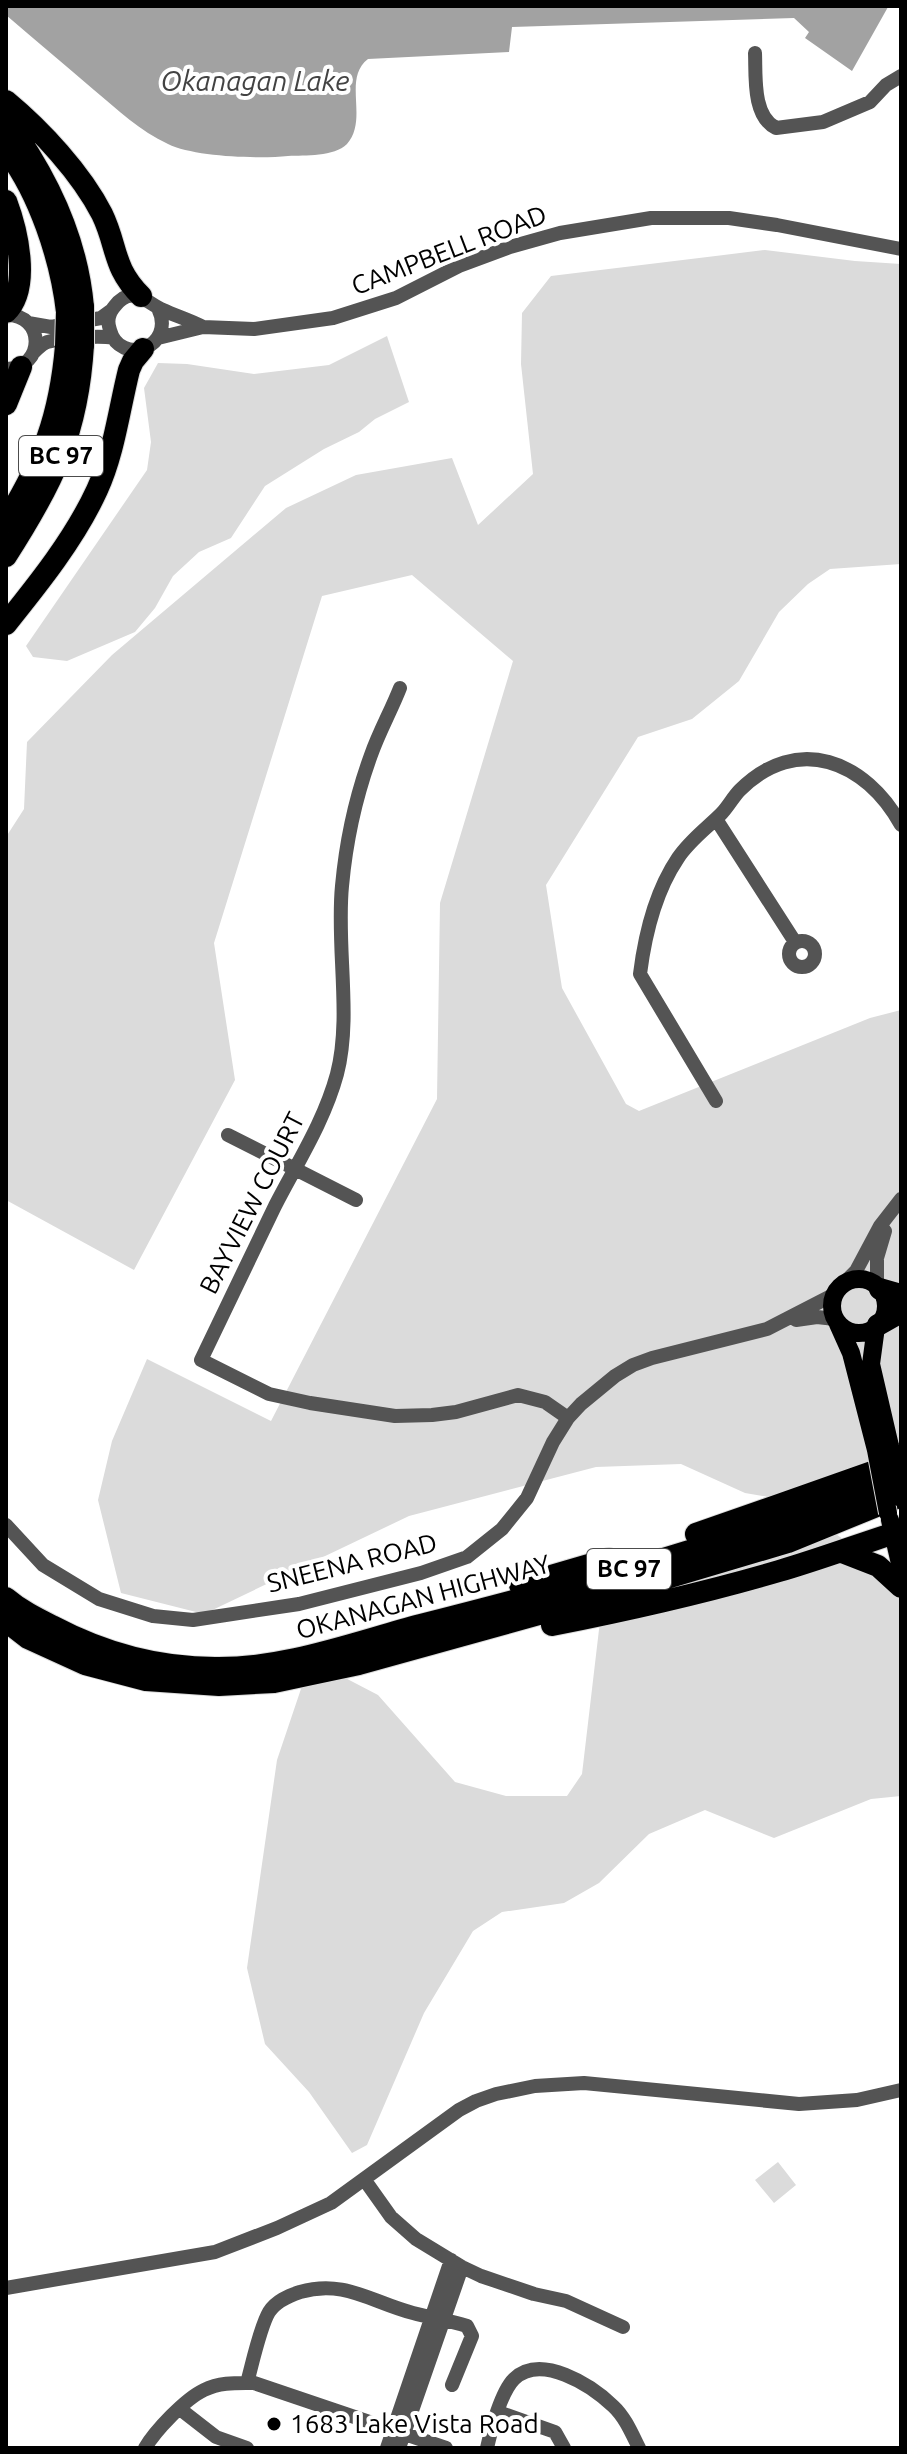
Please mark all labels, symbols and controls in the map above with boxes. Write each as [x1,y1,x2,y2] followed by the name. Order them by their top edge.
[161,65,349,96] water label: Okanagan Lake
[347,199,550,300] street label: CAMPBELL ROAD
[19,436,103,476] road number: BC 97
[193,1107,310,1298] street label: BAYVIEW COURT
[264,1527,440,1598] street label: SNEENA ROAD
[293,1549,553,1644] street label: OKANAGAN HIGHWAY
[587,1549,671,1589] road number: BC 97
[290,2409,539,2438] place label: 1683 Lake Vista Road
[265,2415,283,2433] marker: 1683 Lake Vista Road

